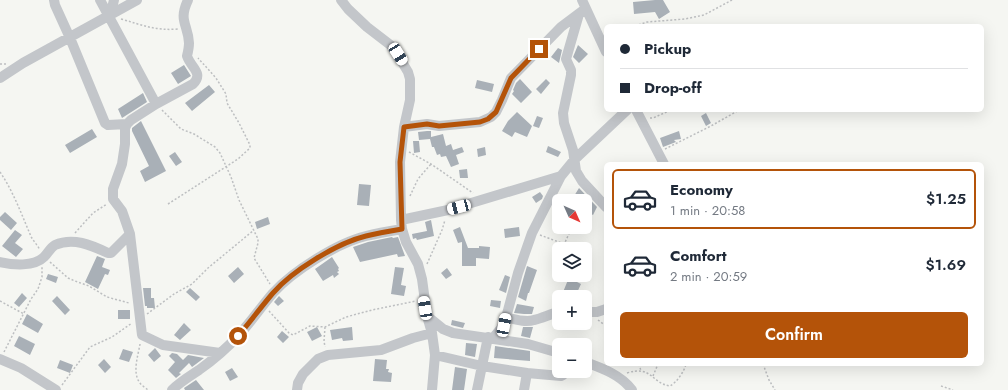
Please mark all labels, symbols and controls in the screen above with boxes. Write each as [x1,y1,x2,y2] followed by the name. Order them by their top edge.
[644,38,691,60] text: Pickup
[530,40,548,58] route end
[387,41,409,67] car
[644,77,702,99] text: Drop-off
[670,179,733,201] text: Economy
[622,181,658,217] icon: car
[926,188,966,210] text: $1.25
[552,194,592,234] north arrow
[552,194,592,378] map controls
[446,198,472,216] car
[670,201,745,220] text: 1 min · 20:58
[552,242,592,282] button: layers
[670,245,727,267] text: Comfort
[622,247,658,283] icon: car
[926,254,966,276] text: $1.69
[670,267,747,286] text: 2 min · 20:59
[552,290,592,330] button: +
[417,295,433,321] car
[496,312,512,338] car
[620,312,968,358] button: Confirm
[229,327,247,345] route start
[552,338,592,378] button: −

